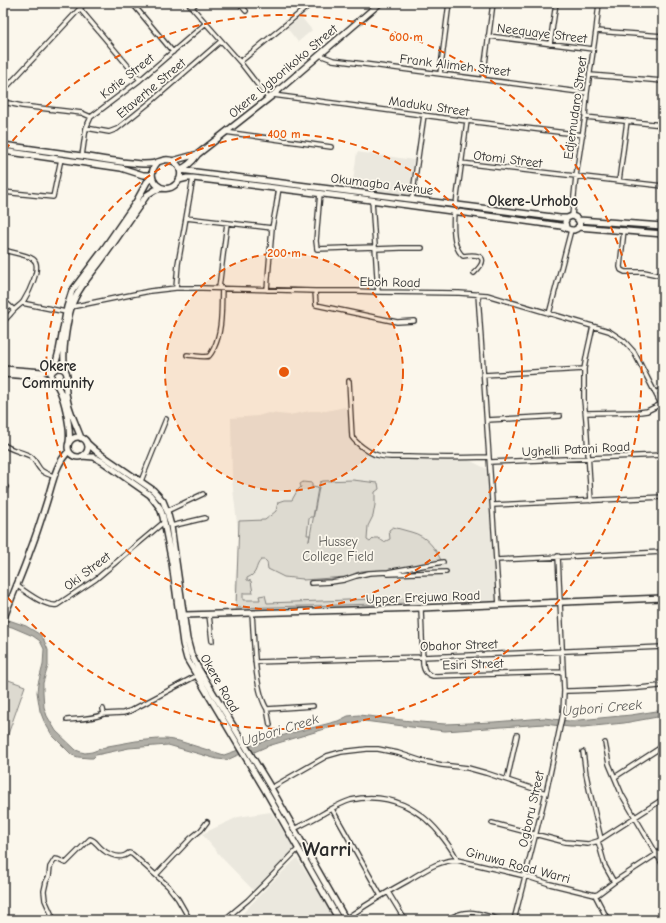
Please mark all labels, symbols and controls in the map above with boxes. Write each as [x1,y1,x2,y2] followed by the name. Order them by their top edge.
[226,20,341,121] street label: Okere Ugborikoko Street
[496,20,589,46] street label: Neequaye Street
[389,30,423,44] text: 600 m
[97,50,158,102] street label: Kotie Street
[399,51,512,79] street label: Frank Alimeh Street
[114,54,189,121] street label: Etaverhe Street
[560,54,590,161] street label: Edjemudaro Street
[388,93,471,119] street label: Maduku Street
[267,127,301,141] text: 400 m
[473,147,545,171] street label: Otomi Street
[330,170,435,198] street label: Okumagba Avenue
[488,192,578,210] district label: Okere-Urhobo
[267,246,301,260] text: 200 m
[359,274,421,290] street label: Eboh Road
[22,357,94,392] district label: Okere Community
[277,365,291,379] centre of rings
[521,439,631,459] street label: Ughelli Patani Road
[302,534,374,564] park label: Hussey College Field
[61,548,114,593] street label: Oki Street
[366,588,480,606] street label: Upper Erejuwa Road
[420,636,499,654] street label: Obahor Street
[197,651,243,715] street label: Okere Road
[442,655,505,673] street label: Esiri Street
[561,696,643,720] water label: Ugbori Creek
[239,710,321,750] water label: Ugbori Creek
[515,768,547,849] street label: Ogboru Street
[302,837,352,861] district label: Warri
[464,844,572,886] street label: Ginuwa Road Warri

